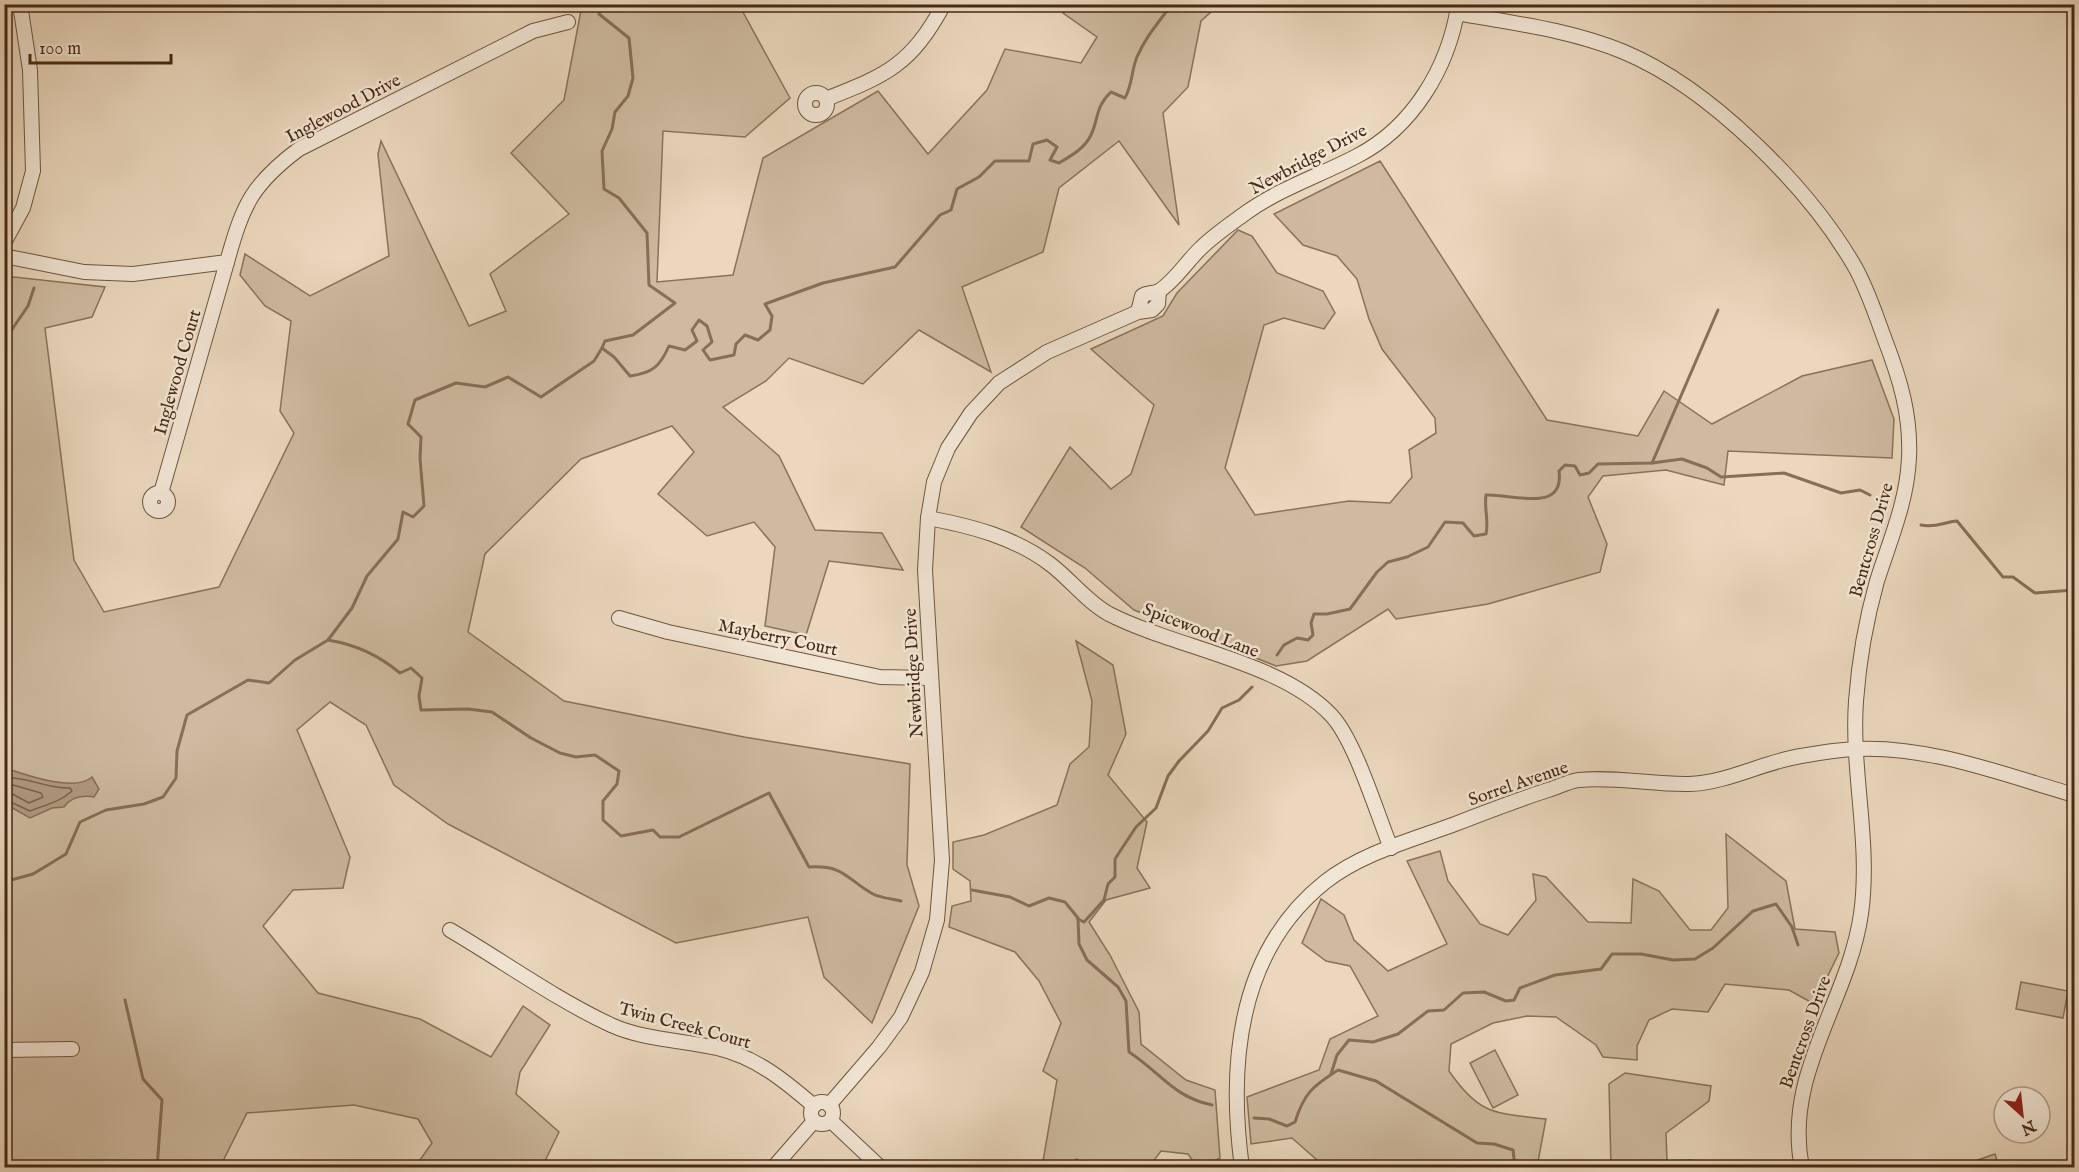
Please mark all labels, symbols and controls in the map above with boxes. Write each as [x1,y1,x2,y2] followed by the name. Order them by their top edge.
[30,27,171,65] scale bar
[39,38,81,61] text: 100 m
[282,69,405,149] street label: Inglewood Drive
[1246,120,1371,201] street label: Newbridge Drive
[150,307,207,438] street label: Inglewood Court
[1845,480,1900,601] street label: Bentcross Drive
[1139,599,1262,664] street label: Spicewood Lane
[900,608,929,738] street label: Newbridge Drive
[716,615,840,662] street label: Mayberry Court
[1465,757,1572,812] street label: Sorrel Avenue
[1775,973,1837,1092] street label: Bentcross Drive
[616,998,753,1055] street label: Twin Creek Court
[1992,1085,2052,1145] north arrow
[2017,1114,2040,1139] text: N

